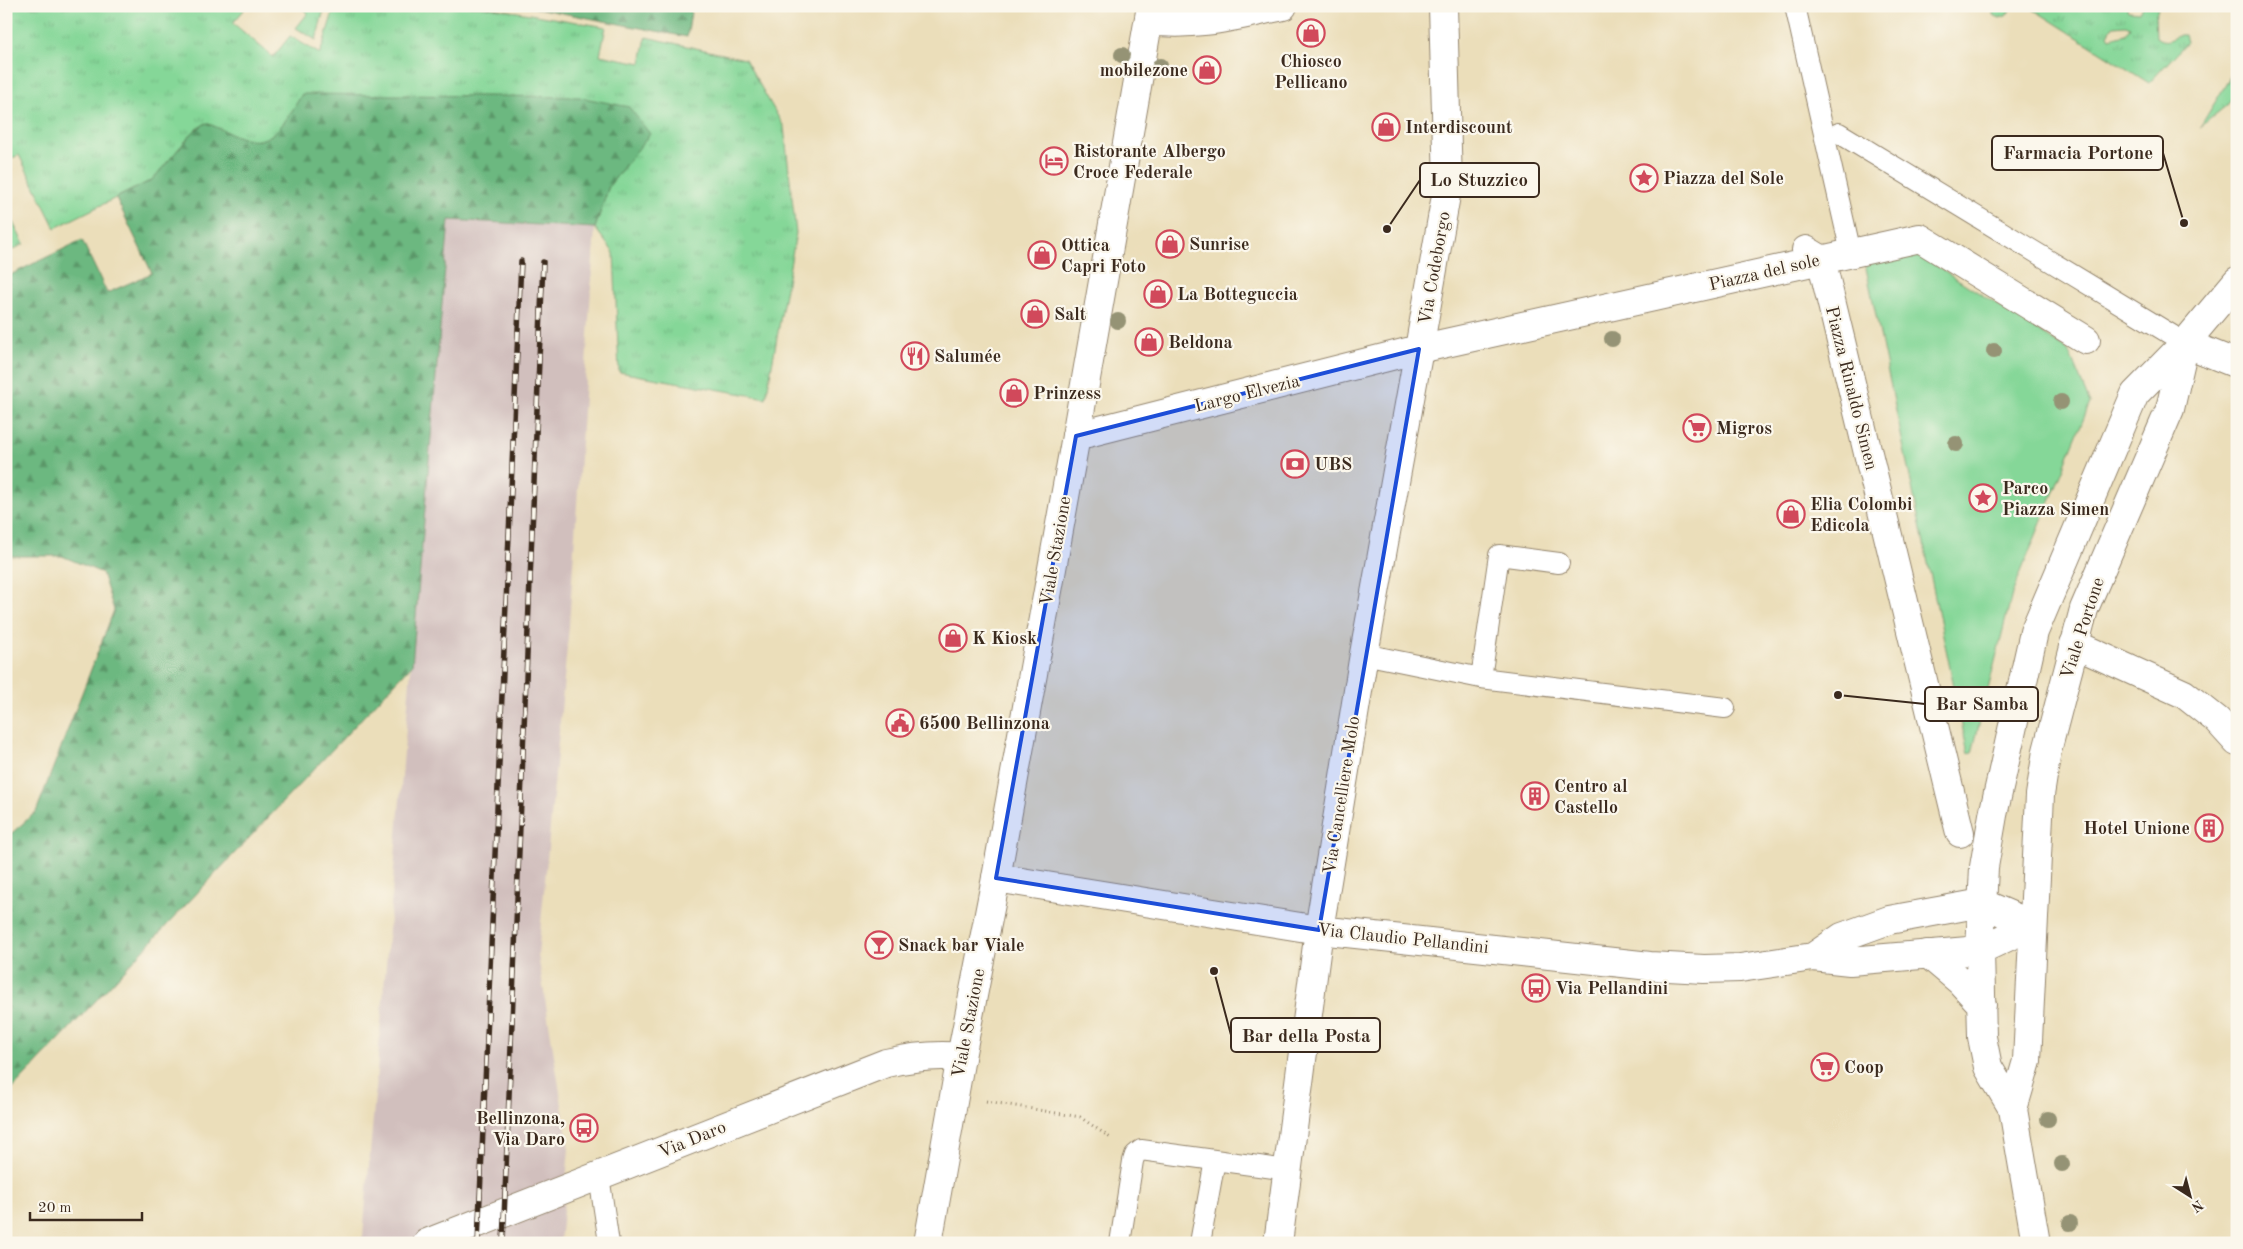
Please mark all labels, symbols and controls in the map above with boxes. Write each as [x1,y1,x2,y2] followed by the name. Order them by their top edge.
[1296,18,1326,48] shop icon: Chiosco Pellicano
[1274,53,1348,92] place label: Chiosco Pellicano
[1192,55,1222,85] shop icon: mobilezone
[1100,62,1188,80] place label: mobilezone
[1371,112,1401,142] shop icon: Interdiscount
[1405,119,1513,137] place label: Interdiscount
[1992,136,2163,170] callout: Farmacia Portone
[1073,143,1226,182] place label: Ristorante Albergo Croce Federale
[2003,145,2153,164] text: Farmacia Portone
[1039,146,1069,176] hotel icon: Ristorante Albergo Croce Federale
[1420,163,1539,197] callout: Lo Stuzzico
[1629,163,1659,193] place icon: Piazza del Sole
[1663,170,1784,188] place label: Piazza del Sole
[1430,172,1528,191] text: Lo Stuzzico
[1416,210,1454,326] street label: Via Codeborgo
[1155,229,1185,259] shop icon: Sunrise
[1189,236,1249,254] place label: Sunrise
[1061,237,1146,276] place label: Ottica Capri Foto
[1027,240,1057,270] shop icon: Ottica Capri Foto
[1707,251,1821,294] street label: Piazza del sole
[1143,279,1173,309] shop icon: La Botteguccia
[1177,286,1298,304] place label: La Botteguccia
[1020,299,1050,329] shop icon: Salt
[1822,304,1880,473] street label: Piazza Rinaldo Simen
[1054,306,1087,324] place label: Salt
[1134,327,1164,357] shop icon: Beldona
[1168,334,1233,352] place label: Beldona
[900,341,930,371] restaurant icon: Salumée
[934,348,1001,366] place label: Salumée
[1193,372,1302,416] street label: Largo Elvezia
[999,378,1029,408] shop icon: Prinzess
[1033,385,1101,403] place label: Prinzess
[1682,413,1712,443] supermarket icon: Migros
[1716,420,1772,438] place label: Migros
[1280,449,1310,479] bank icon: UBS
[1314,456,1352,474] place label: UBS
[2002,480,2109,519] place label: Parco Piazza Simen
[1968,483,1998,513] place icon: Parco Piazza Simen
[1037,495,1074,607] street label: Viale Stazione
[1810,496,1912,535] place label: Elia Colombi Edicola
[1776,499,1806,529] shop icon: Elia Colombi Edicola
[2058,575,2108,681] street label: Viale Portone
[938,623,968,653] shop icon: K Kiosk
[972,630,1037,648] place label: K Kiosk
[1925,687,2038,721] callout: Bar Samba
[1935,696,2029,715] text: Bar Samba
[885,708,915,738] public building icon: 6500 Bellinzona
[919,715,1050,733] place label: 6500 Bellinzona
[1321,715,1363,876] street label: Via Cancelliere Molo
[1554,778,1628,817] place label: Centro al Castello
[1520,781,1550,811] building icon: Centro al Castello
[2194,813,2224,843] building icon: Hotel Unione
[2083,820,2190,838] place label: Hotel Unione
[1316,921,1490,957] street label: Via Claudio Pellandini
[864,930,894,960] bar icon: Snack bar Viale
[898,937,1025,955] place label: Snack bar Viale
[950,967,988,1079] street label: Viale Stazione
[1521,973,1551,1003] bus stop icon: Via Pellandini
[1555,980,1668,998] place label: Via Pellandini
[1231,1018,1380,1052] callout: Bar della Posta
[1241,1028,1371,1047] text: Bar della Posta
[1810,1052,1840,1082] supermarket icon: Coop
[1844,1059,1884,1077] place label: Coop
[476,1110,565,1149] place label: Bellinzona, Via Daro
[569,1113,599,1143] bus stop icon: Bellinzona, Via Daro
[656,1118,729,1162] street label: Via Daro
[2166,1172,2216,1222] north arrow
[30,1189,142,1221] scale bar
[2188,1197,2205,1215] text: N
[38,1201,72,1216] text: 20 m

